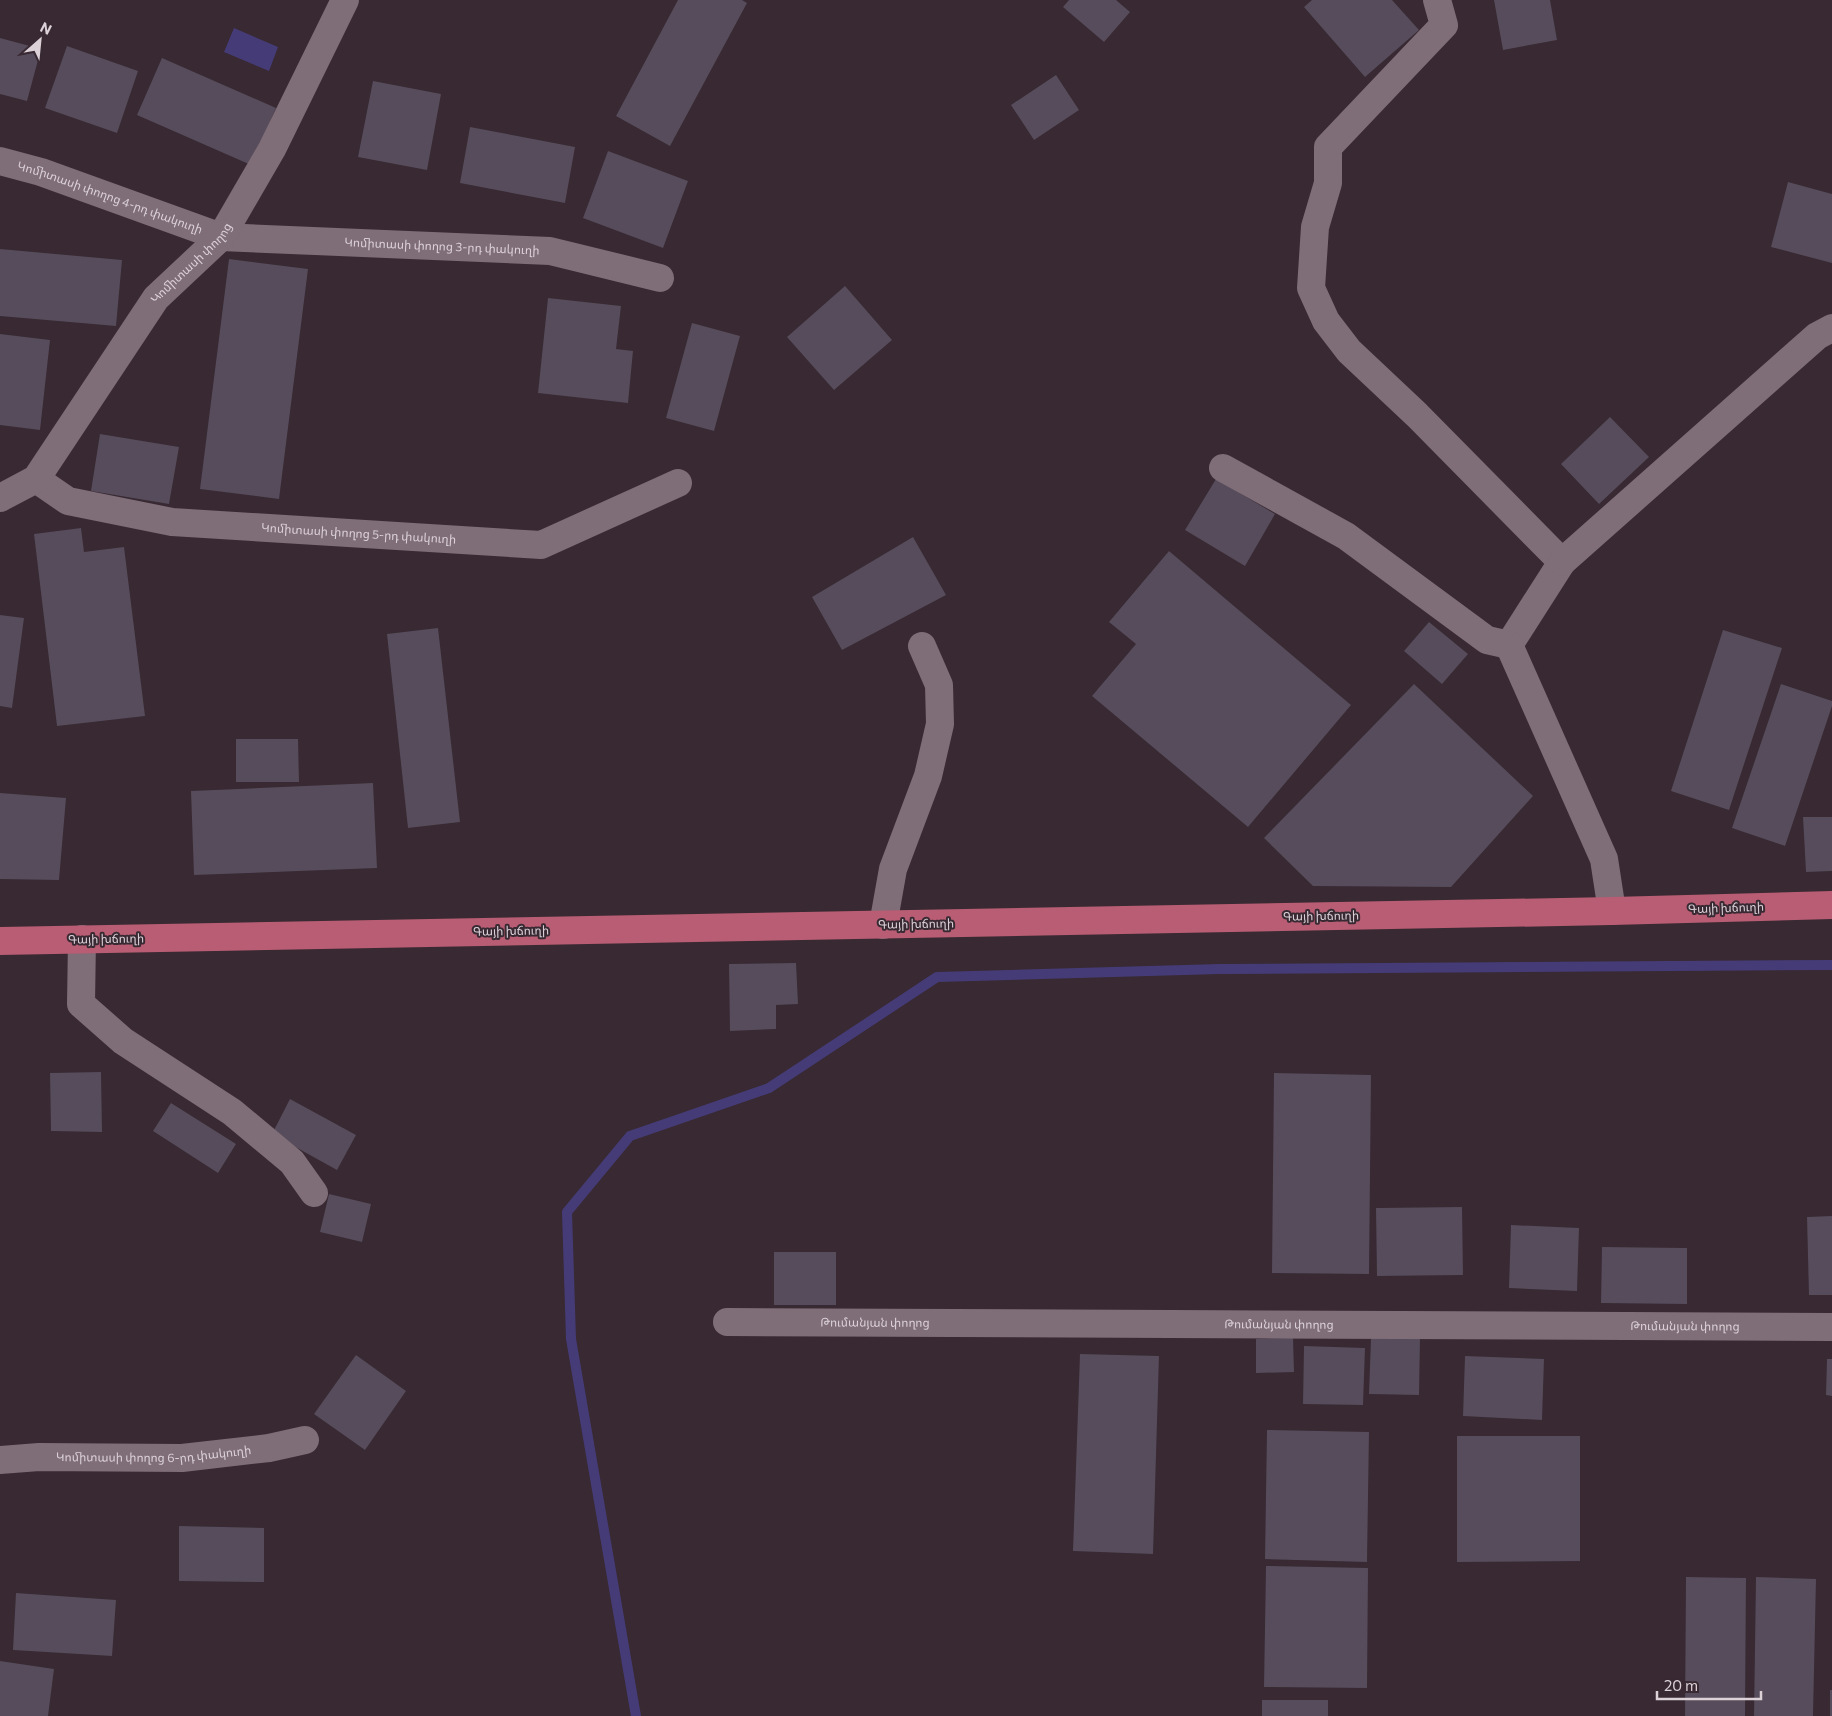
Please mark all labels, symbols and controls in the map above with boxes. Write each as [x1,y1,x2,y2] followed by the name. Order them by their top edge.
[15,15,65,65] north arrow
[38,18,55,38] text: N
[16,158,205,237] street label: Կոմիտասի փողոց 4-րդ փակուղի
[147,220,235,305] street label: Կոմիտասի փողոց
[344,234,540,258] street label: Կոմիտասի փողոց 3-րդ փակուղի
[261,520,457,547] street label: Կոմիտասի փողոց 5-րդ փակուղի
[1688,899,1764,916] street label: Գայի խճուղի
[1283,907,1359,924] street label: Գայի խճուղի
[878,915,954,932] street label: Գայի խճուղի
[473,922,549,939] street label: Գայի խճուղի
[68,930,144,947] street label: Գայի խճուղի
[820,1314,930,1330] street label: Թումանյան փողոց
[1224,1316,1334,1332] street label: Թումանյան փողոց
[1630,1318,1740,1334] street label: Թումանյան փողոց
[56,1442,252,1465] street label: Կոմիտասի փողոց 6-րդ փակուղի
[1657,1668,1761,1700] scale bar
[1664,1676,1698,1694] text: 20 m

